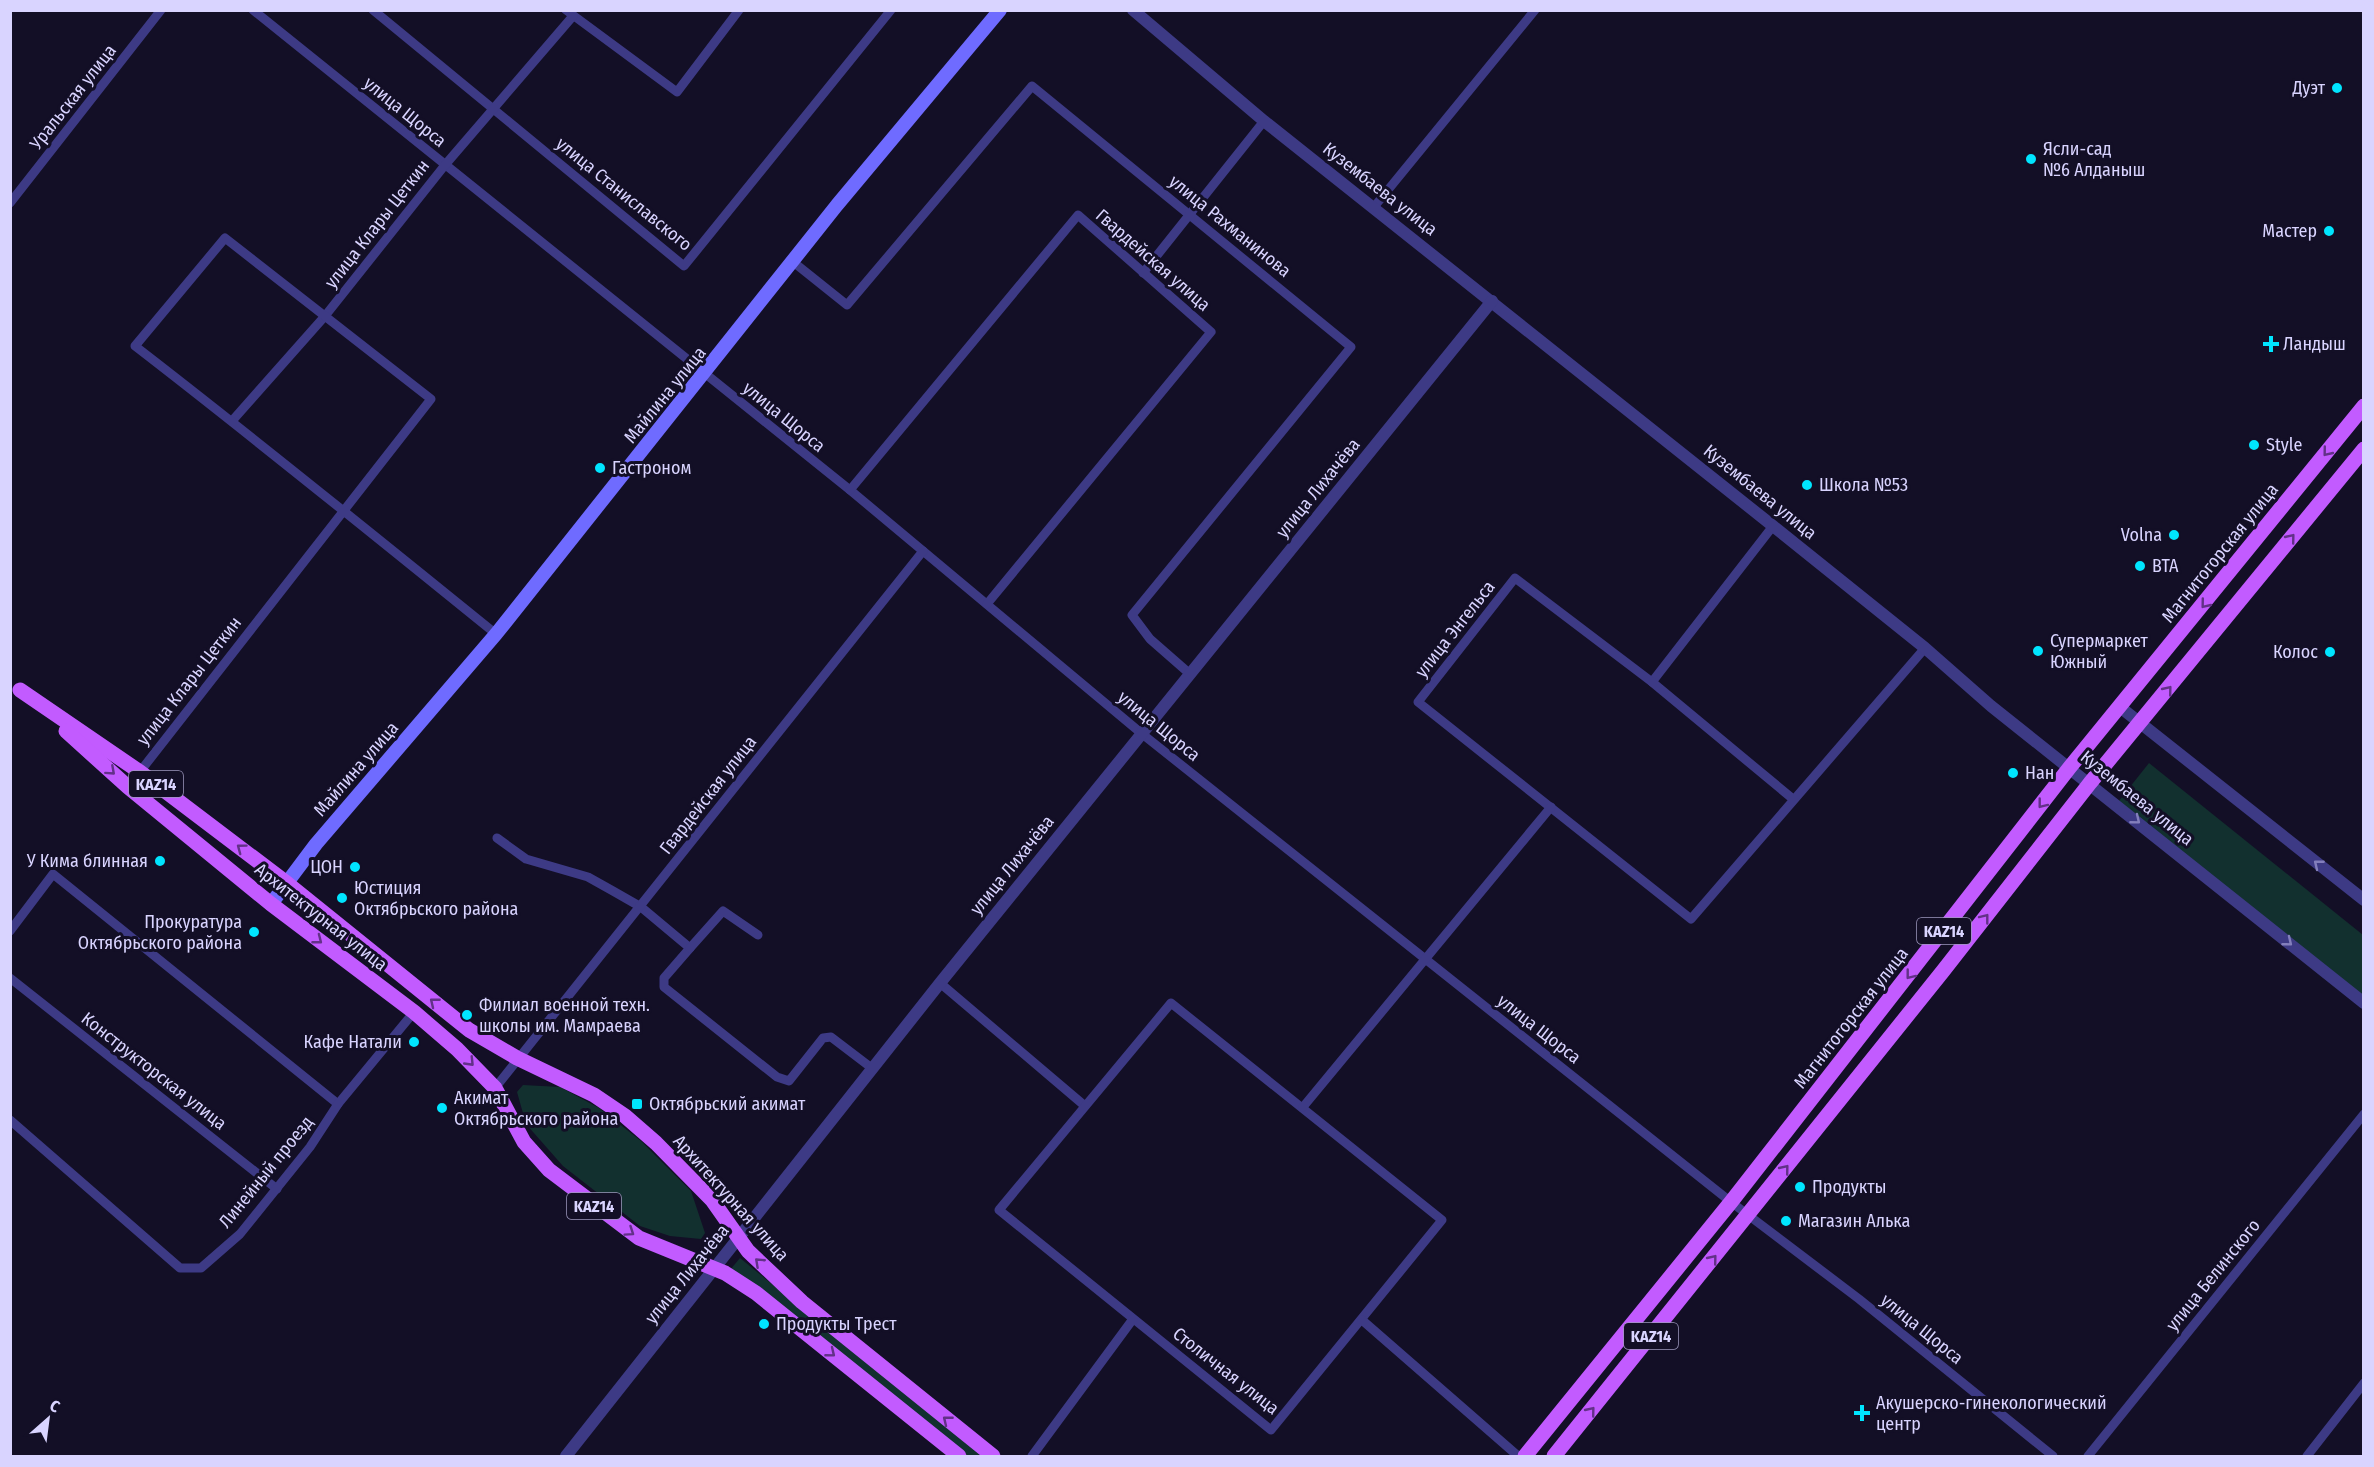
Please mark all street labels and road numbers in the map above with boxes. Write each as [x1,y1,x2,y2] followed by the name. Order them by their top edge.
[24,40,121,155] street label: Уральская улица
[359,72,451,152] street label: улица Щорса
[552,132,696,256] street label: улица Станиславского
[1318,138,1442,241] street label: Кузембаева улица
[320,155,434,293] street label: улица Клары Цеткин
[1165,170,1295,282] street label: улица Рахманинова
[1091,204,1215,316] street label: Гвардейская улица
[619,342,711,448] street label: Майлина улица
[738,377,830,457] street label: улица Щорса
[1271,434,1365,542] street label: улица Лихачёва
[1699,440,1821,544] street label: Кузембаева улица
[2157,479,2283,627] street label: Магнитогорская улица
[1410,576,1500,682] street label: улица Энгельса
[132,612,246,750] street label: улица Клары Цеткин
[1113,686,1205,766] street label: улица Щорса
[309,717,403,821] street label: Майлина улица
[655,731,761,859] street label: Гвардейская улица
[2076,746,2198,850] street label: Кузембаева улица
[129,771,183,797] road number: KAZ14
[965,811,1059,919] street label: улица Лихачёва
[250,858,392,976] street label: Архитектурная улица
[1917,918,1971,944] road number: KAZ14
[1789,943,1913,1093] street label: Магнитогорская улица
[1493,990,1585,1068] street label: улица Щорса
[77,1007,231,1135] street label: Конструкторская улица
[214,1112,318,1232] street label: Линейный проезд
[669,1130,794,1266] street label: Архитектурная улица
[567,1193,621,1219] road number: KAZ14
[2161,1215,2265,1335] street label: улица Белинского
[640,1220,734,1328] street label: улица Лихачёва
[1876,1289,1968,1369] street label: улица Щорса
[1168,1323,1284,1419] street label: Столичная улица
[1624,1323,1678,1349] road number: KAZ14

